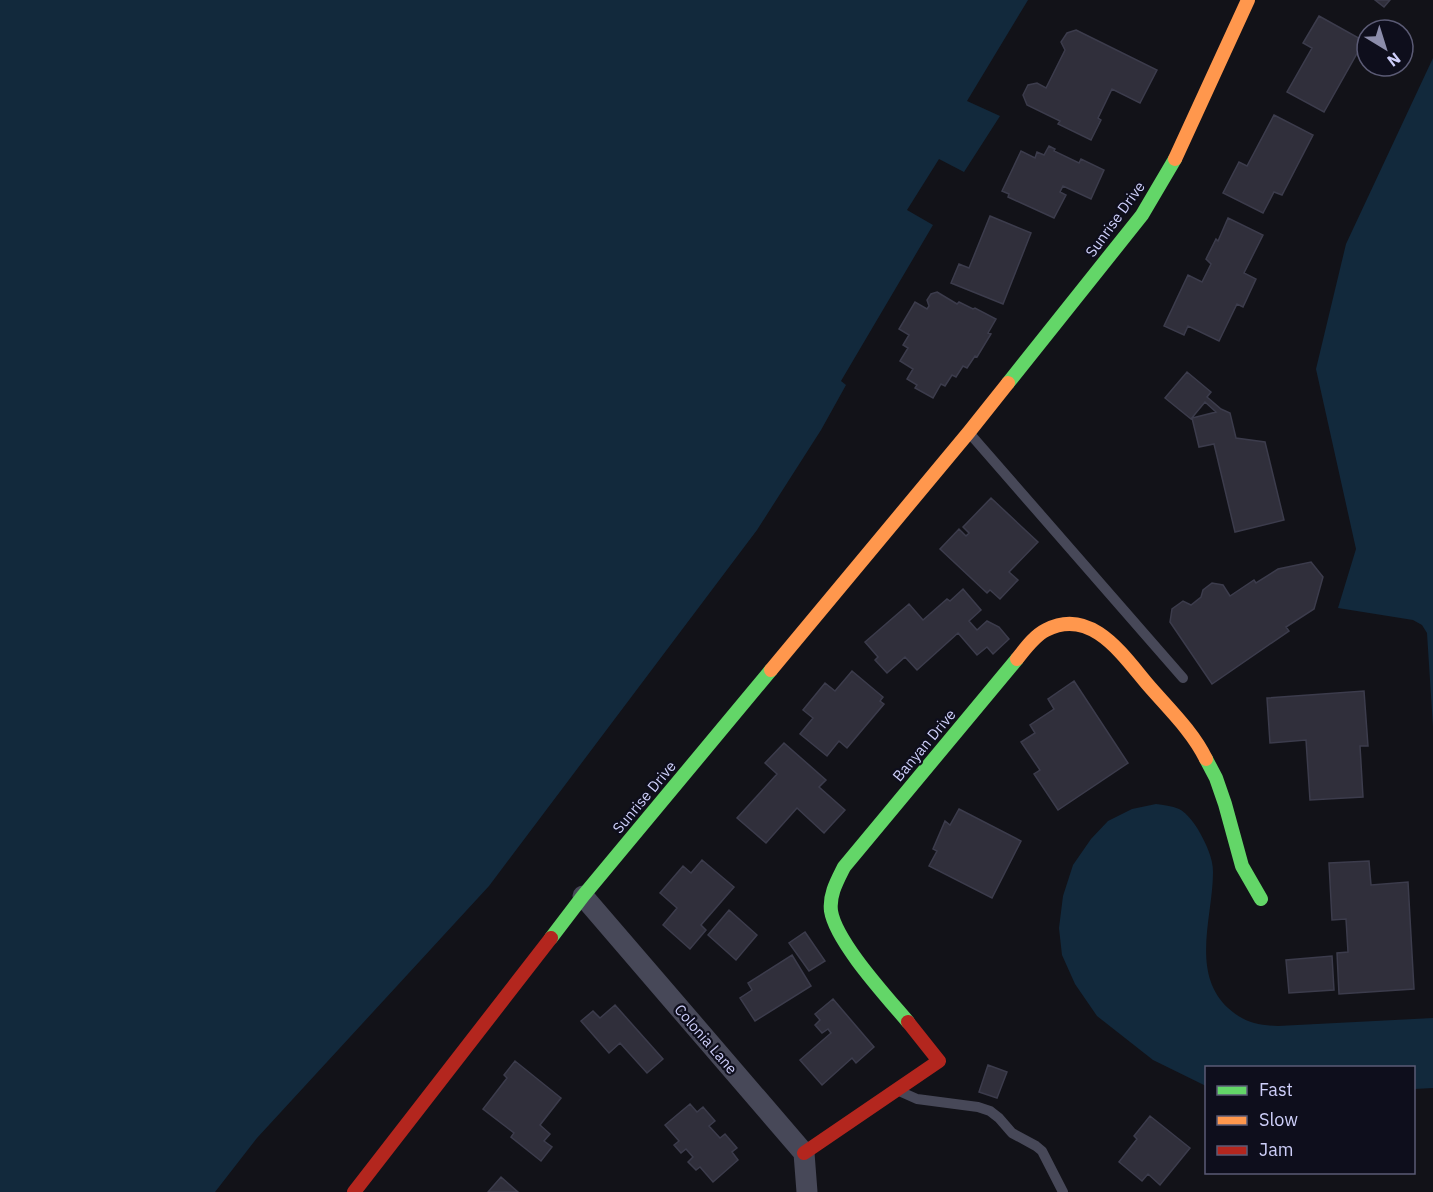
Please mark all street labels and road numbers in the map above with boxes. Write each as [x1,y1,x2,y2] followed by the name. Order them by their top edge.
[1081,177,1149,261] street label: Sunrise Drive
[888,705,960,785] street label: Banyan Drive
[608,757,680,837] street label: Sunrise Drive
[671,1000,741,1078] street label: Colonia Lane

